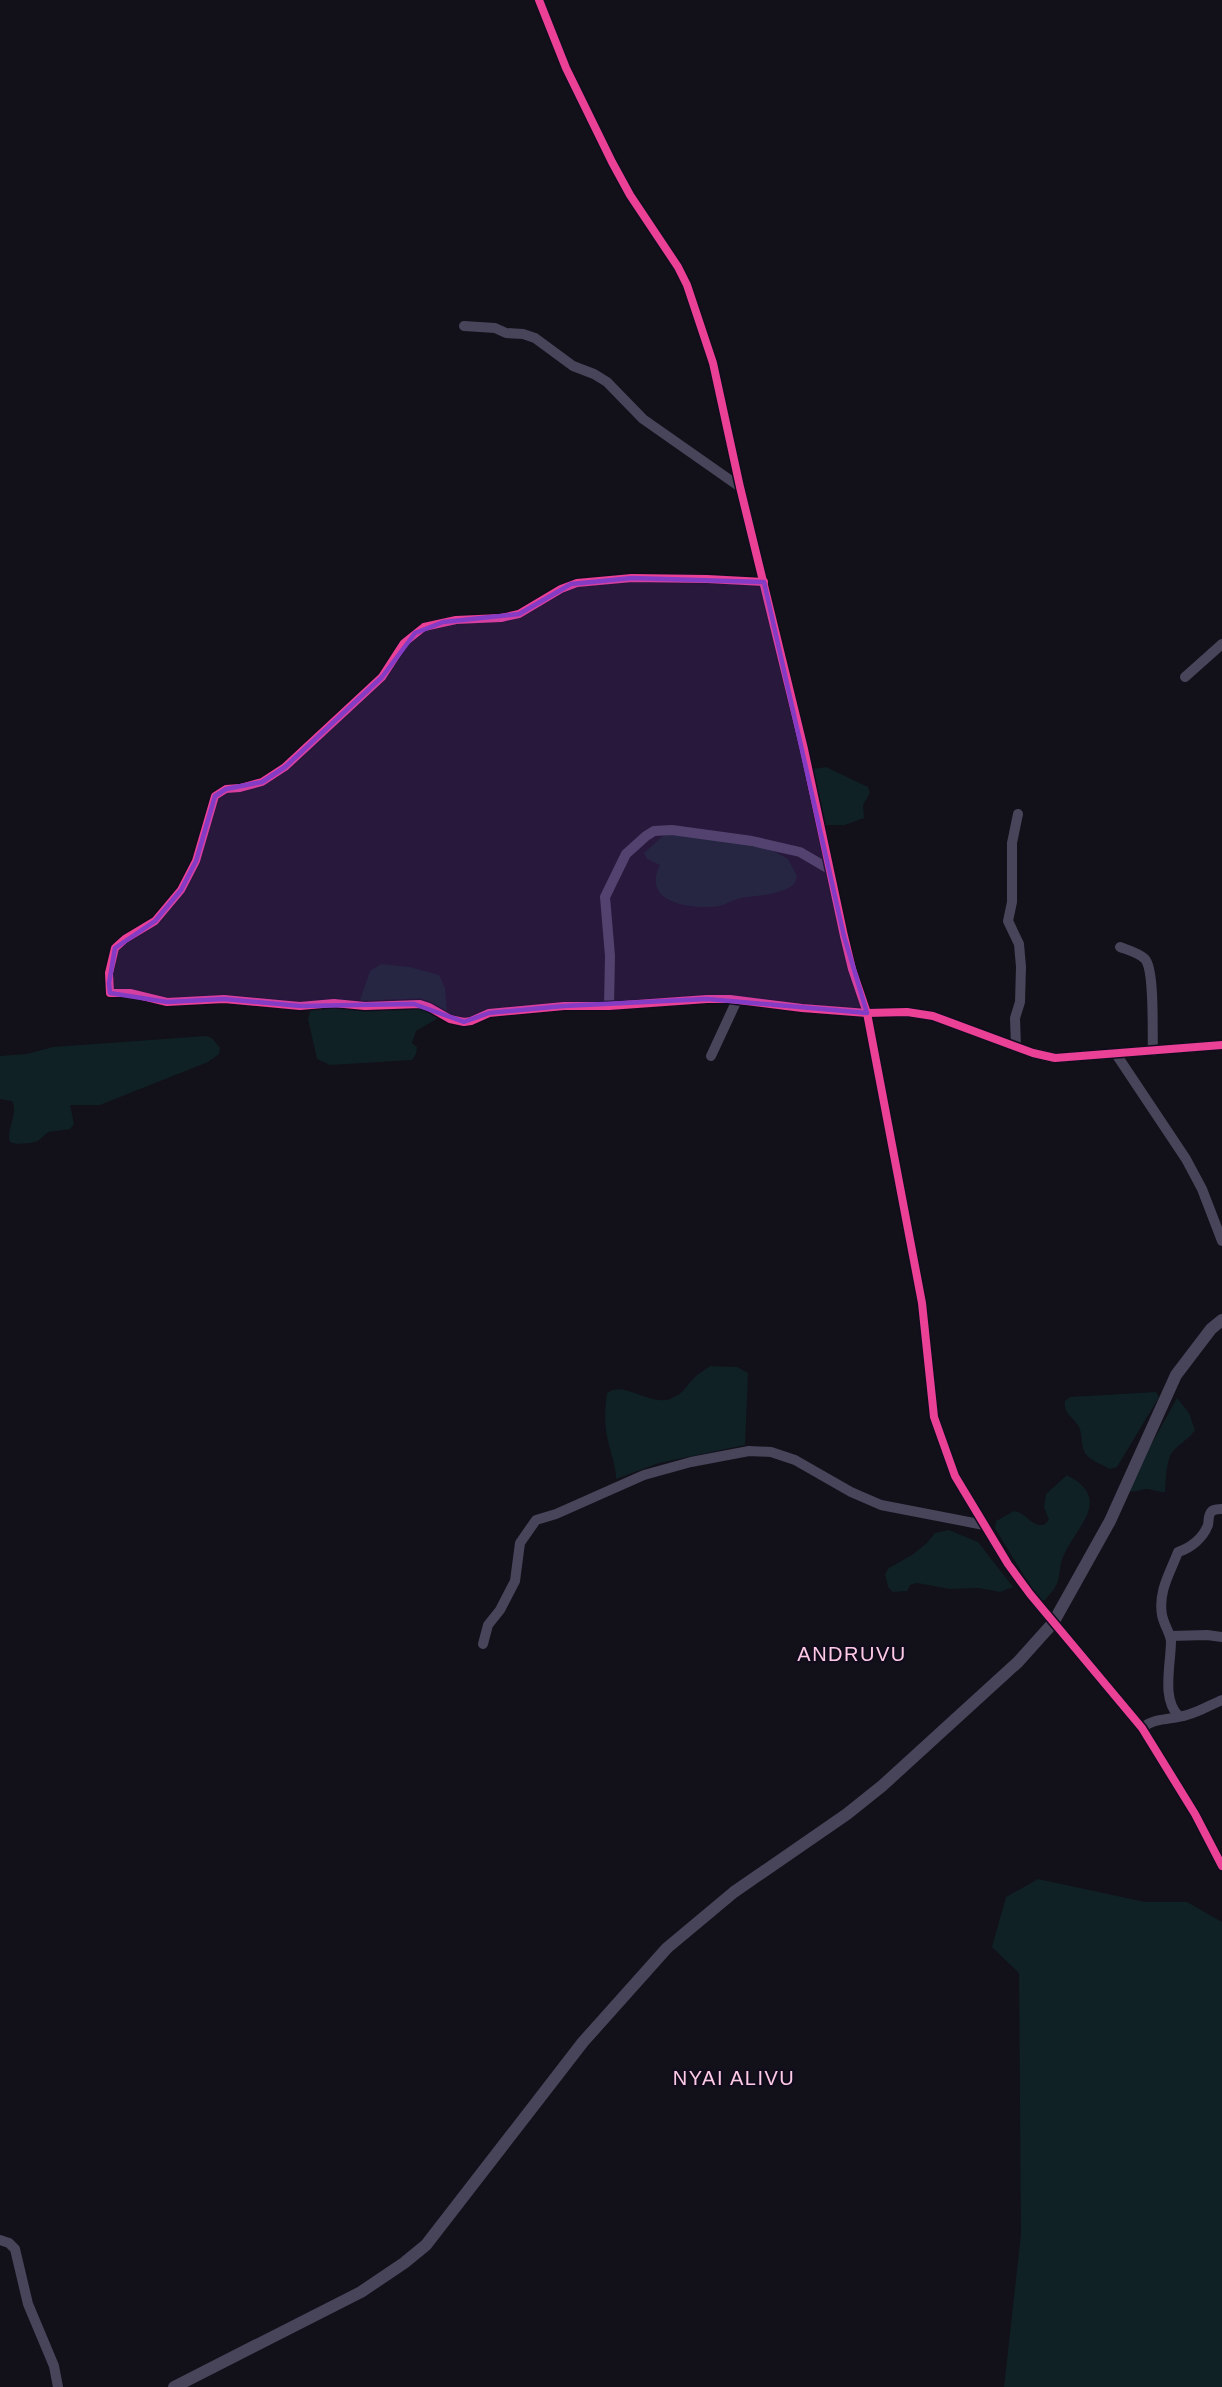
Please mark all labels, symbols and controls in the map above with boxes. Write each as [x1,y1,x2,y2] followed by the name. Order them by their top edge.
[797,1643,907,1665] district label: ANDRUVU
[673,2067,795,2089] district label: NYAI ALIVU

